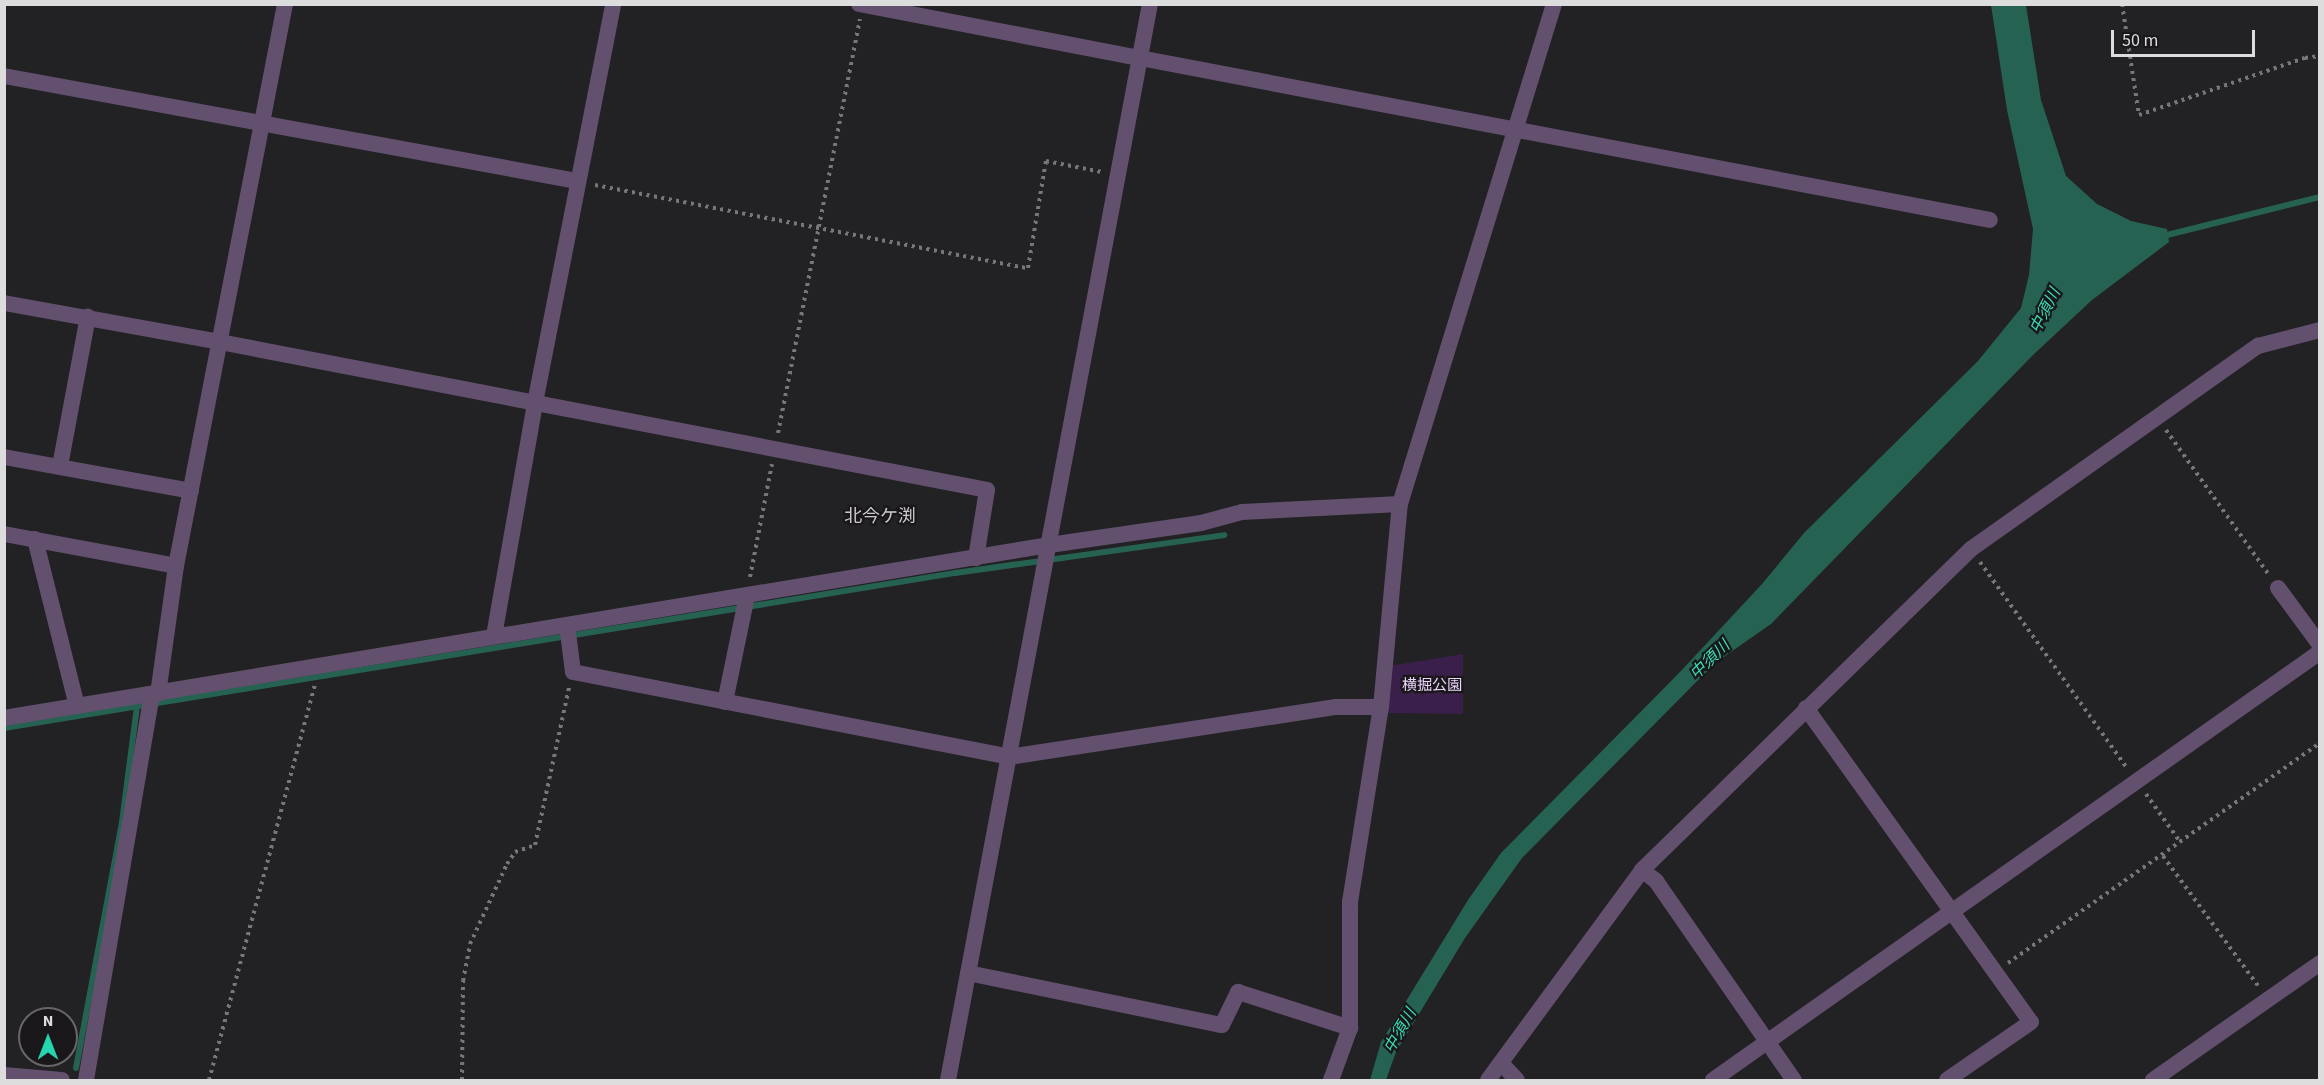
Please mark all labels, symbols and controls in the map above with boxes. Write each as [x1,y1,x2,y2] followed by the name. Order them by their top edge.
[2114,18,2258,56] scale bar
[2122,28,2158,53] text: 50 m
[2026,285,2064,337] water label: 中須川
[844,506,916,528] district label: 北今ケ渕
[1686,636,1734,684] water label: 中須川
[1402,677,1462,695] park label: 横掘公園
[1380,1005,1420,1057] water label: 中須川
[18,1007,78,1067] north arrow
[43,1010,53,1032] text: N

